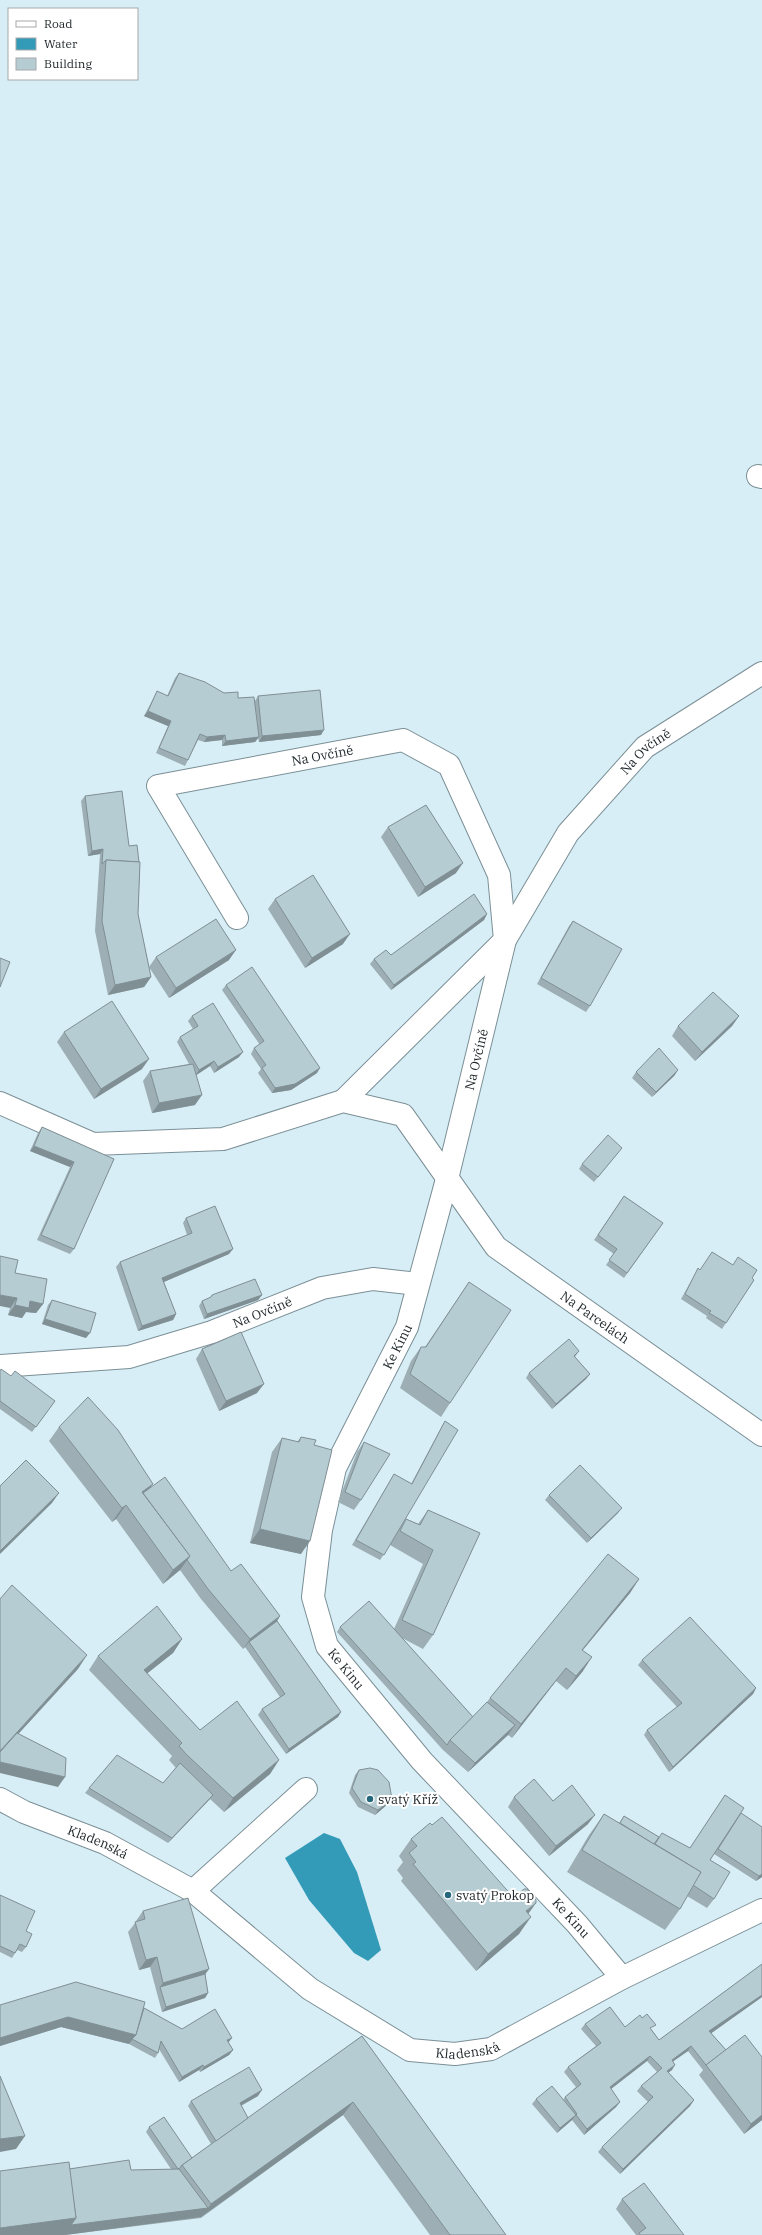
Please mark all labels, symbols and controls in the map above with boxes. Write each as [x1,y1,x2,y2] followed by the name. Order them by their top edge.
[8,8,138,80] legend
[44,16,73,31] text: Road
[44,36,78,51] text: Water
[44,56,92,71] text: Building
[616,724,674,778] street label: Na Ovčíně
[290,741,355,769] street label: Na Ovčíně
[460,1027,492,1092] street label: Na Ovčíně
[557,1287,633,1347] street label: Na Parcelách
[230,1292,294,1331] street label: Na Ovčíně
[379,1321,416,1372] street label: Ke Kinu
[324,1645,368,1693] street label: Ke Kinu
[378,1791,438,1808] place label: svatý Kříž
[365,1794,375,1804] marker: svatý Kříž
[65,1821,131,1863] street label: Kladenská
[456,1887,534,1904] place label: svatý Prokop
[443,1890,453,1900] marker: svatý Prokop
[548,1894,594,1942] street label: Ke Kinu
[435,2037,503,2063] street label: Kladenská

